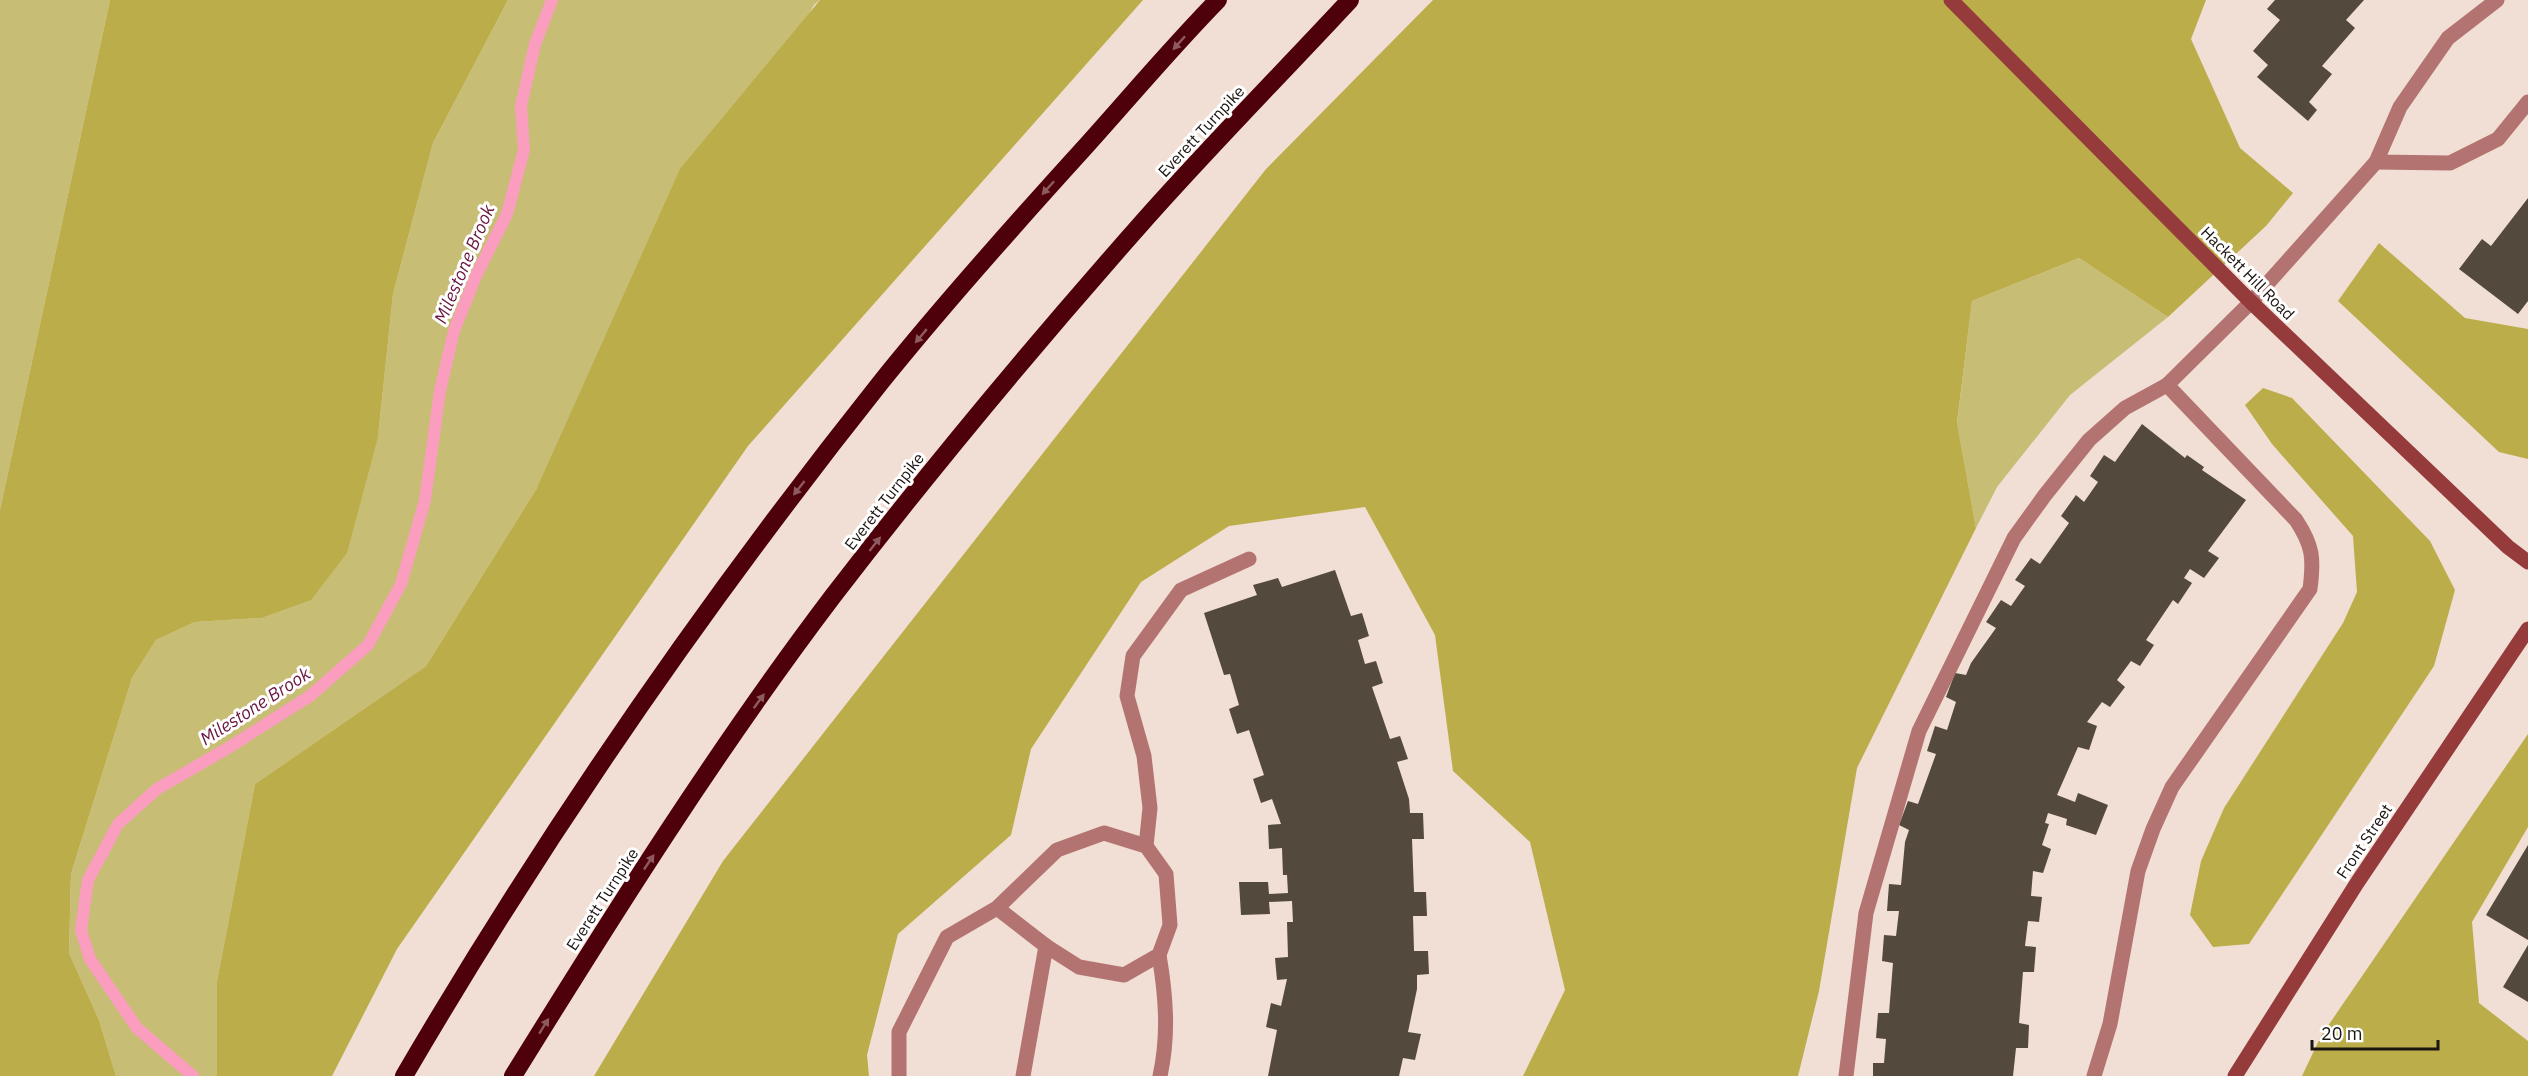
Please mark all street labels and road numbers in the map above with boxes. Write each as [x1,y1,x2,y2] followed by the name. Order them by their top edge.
[1153,81,1249,181] street label: Everett Turnpike
[2197,222,2299,324] street label: Hackett Hill Road
[840,448,928,554] street label: Everett Turnpike
[2332,800,2396,882] street label: Front Street
[562,844,643,954] street label: Everett Turnpike

